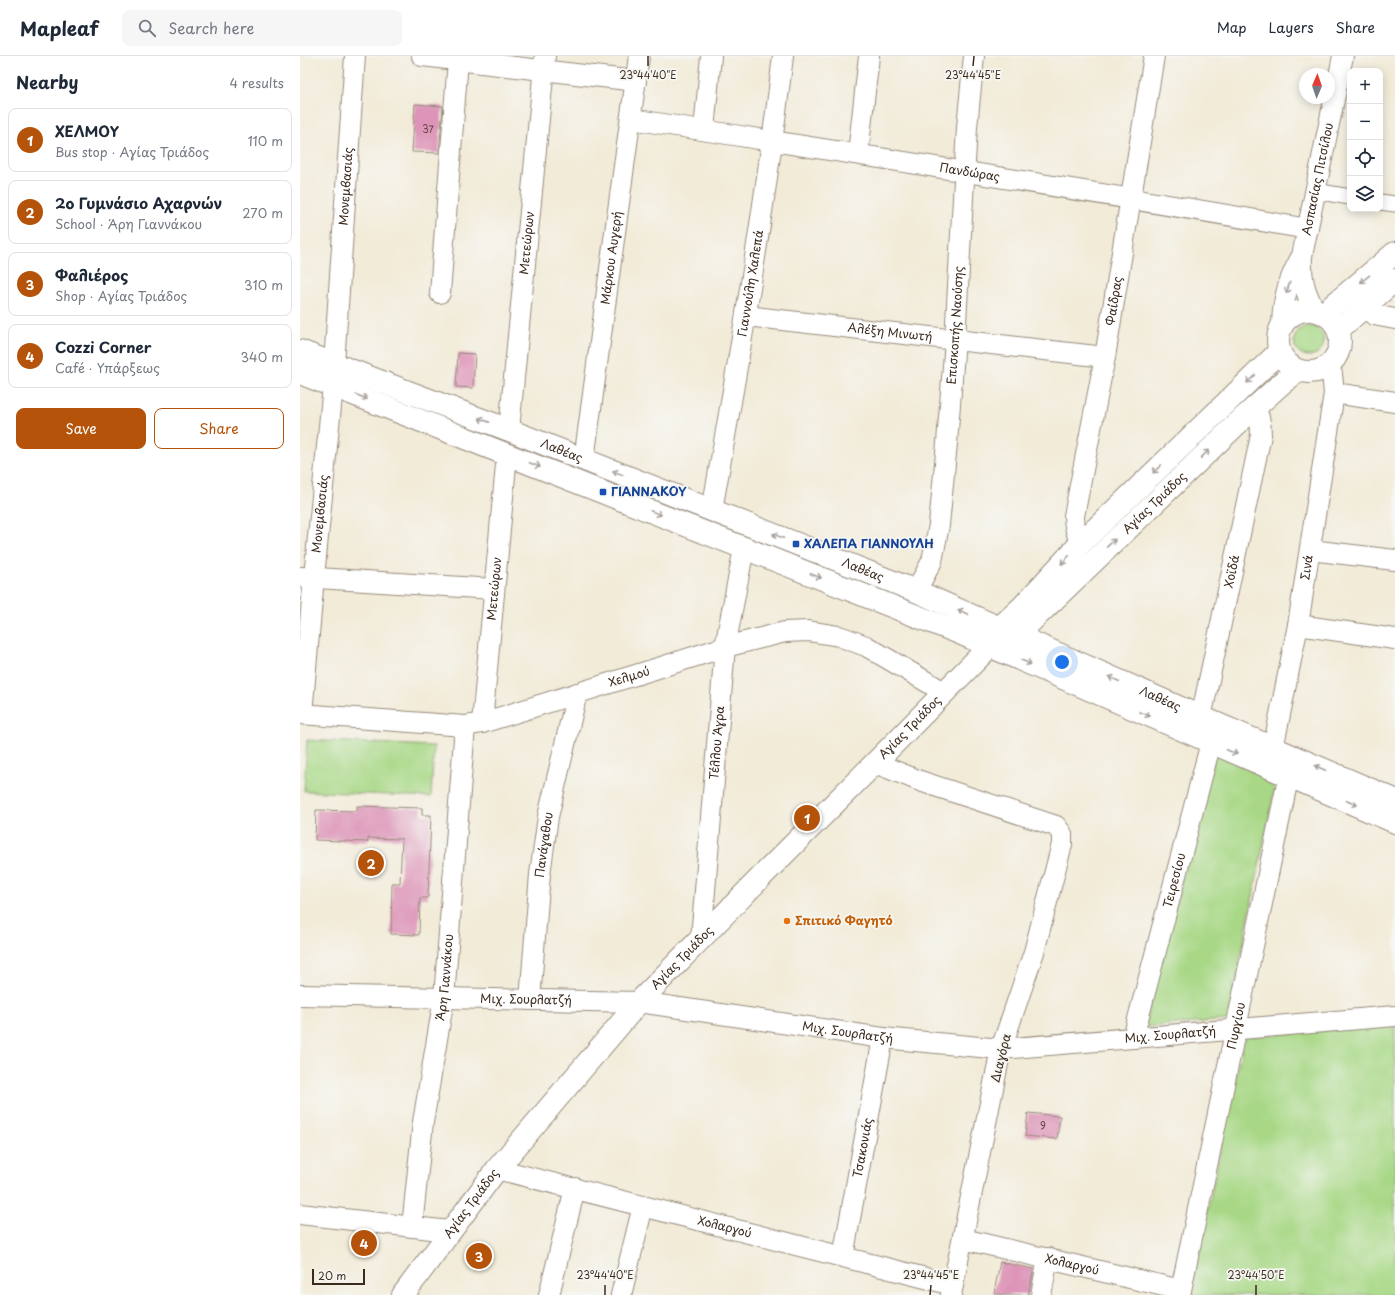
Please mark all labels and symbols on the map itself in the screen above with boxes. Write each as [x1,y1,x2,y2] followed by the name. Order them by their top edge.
[619,67,677,82] text: 23°44'40"E
[945,67,1001,82] text: 23°44'45"E
[1299,68,1335,104] north arrow
[422,121,435,136] house number: 37
[1296,121,1337,237] street label: Ασπασίας Πιτσίλου
[333,147,357,226] street label: Μονεμβασιάς
[938,158,1001,185] street label: Πανδώρας
[514,210,538,275] street label: Μετεώρων
[595,210,626,305] street label: Μάρκου Αυγερή
[732,228,767,338] street label: Γιαννούλη Χαλεπά
[942,266,967,385] street label: Επισκοπής Ναούσης
[1360,274,1370,283] one-way arrow
[1100,275,1126,327] street label: Φαίδρας
[1283,282,1291,294] one-way arrow
[847,318,933,345] street label: Αλέξη Μινωτή
[1246,374,1256,384] one-way arrow
[356,394,368,402] one-way arrow
[479,416,491,424] one-way arrow
[538,433,586,466] street label: Λαθέας
[1200,450,1210,459] one-way arrow
[529,462,541,470] one-way arrow
[1153,464,1163,473] one-way arrow
[1118,467,1190,537] street label: Αγίας Τριάδος
[613,469,625,477] one-way arrow
[306,474,332,554] street label: Μονεμβασιάς
[611,482,687,500] place label: ΓΙΑΝΝΑΚΟΥ
[598,487,608,497] marker: ΓΙΑΝΝΑΚΟΥ
[650,510,662,518] one-way arrow
[773,532,785,540] one-way arrow
[804,534,934,552] place label: ΧΑΛΕΠΑ ΓΙΑΝΝΟΥΛΗ
[791,539,801,549] marker: ΧΑΛΕΠΑ ΓΙΑΝΝΟΥΛΗ
[1106,539,1117,548] one-way arrow
[840,553,887,585] street label: Λαθέας
[1219,553,1243,590] street label: Χοϊδά
[1295,553,1317,581] street label: Σινά
[1061,555,1070,565] one-way arrow
[482,556,505,621] street label: Μετεώρων
[810,573,822,581] one-way arrow
[958,608,970,615] one-way arrow
[1052,652,1072,672] your location
[1019,659,1031,666] one-way arrow
[606,661,652,691] street label: Χελμού
[1108,675,1120,682] one-way arrow
[1137,681,1184,715] street label: Λαθέας
[874,691,945,763] street label: Αγίας Τριάδος
[704,705,728,780] street label: Τέλλου Άγρα
[1139,711,1151,718] one-way arrow
[1226,748,1238,756] one-way arrow
[1315,764,1327,771] one-way arrow
[1345,800,1357,808] one-way arrow
[794,803,820,833] pin: 1
[530,810,557,878] street label: Πανάγαθου
[358,848,384,878] pin: 2
[1158,850,1190,910] street label: Τειρεσίου
[795,911,893,929] place label: Σπιτικό Φαγητό
[782,916,792,926] marker: Σπιτικό Φαγητό
[646,921,717,993] street label: Αγίας Τριάδος
[430,933,457,1022] street label: Άρη Γιαννάκου
[480,989,572,1009] street label: Μιχ. Σουρλατζή
[1222,1000,1249,1051] street label: Πυργίου
[801,1016,894,1047] street label: Μιχ. Σουρλατζή
[1124,1021,1216,1047] street label: Μιχ. Σουρλατζή
[985,1031,1015,1084] street label: Διαγόρα
[848,1116,876,1179] street label: Τσακονιάς
[1040,1118,1046,1133] house number: 9
[438,1164,502,1242] street label: Αγίας Τριάδος
[696,1210,754,1242] street label: Χολαργού
[351,1228,377,1258] pin: 4
[466,1241,492,1271] pin: 3
[1043,1248,1101,1279] street label: Χολαργού
[312,1267,365,1286] scale bar
[576,1267,634,1282] text: 23°44'40"E
[903,1267,959,1282] text: 23°44'45"E
[1228,1267,1284,1282] text: 23°44'50"E

